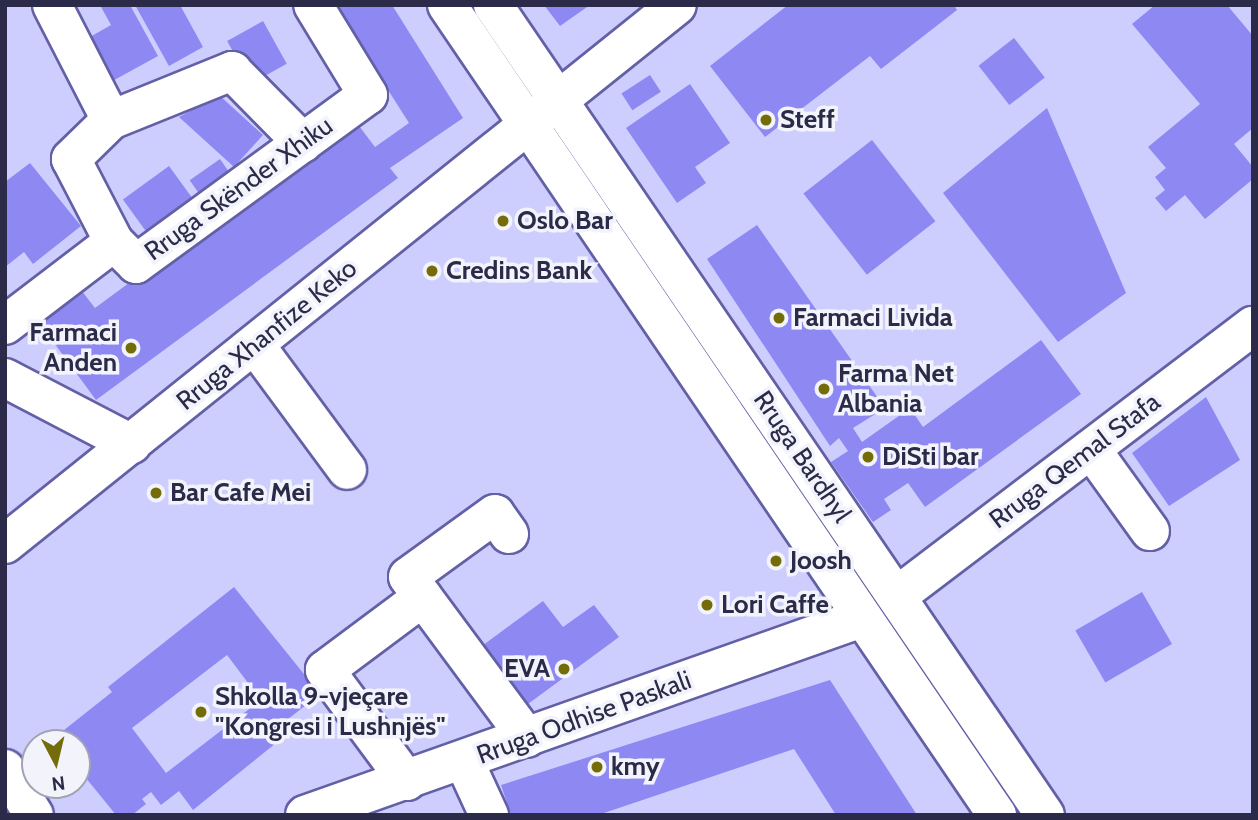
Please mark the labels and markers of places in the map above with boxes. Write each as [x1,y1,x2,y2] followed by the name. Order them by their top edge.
[780,104,835,136] place label: Steff
[758,112,774,128] marker: Steff
[517,205,613,237] place label: Oslo Bar
[495,213,511,229] marker: Oslo Bar
[446,255,592,287] place label: Credins Bank
[424,263,440,279] marker: Credins Bank
[793,302,953,334] place label: Farmaci Livida
[771,310,787,326] marker: Farmaci Livida
[29,317,117,378] place label: Farmaci Anden
[123,340,139,356] marker: Farmaci Anden
[838,358,954,420] place label: Farma Net Albania
[816,381,832,397] marker: Farma Net Albania
[882,441,979,473] place label: DiSti bar
[860,449,876,465] marker: DiSti bar
[170,477,311,509] place label: Bar Cafe Mei
[148,485,164,501] marker: Bar Cafe Mei
[790,545,852,577] place label: Joosh
[768,553,784,569] marker: Joosh
[721,589,829,621] place label: Lori Caffe
[699,597,715,613] marker: Lori Caffe
[504,653,550,685] place label: EVA
[556,661,572,677] marker: EVA
[215,681,445,742] place label: Shkolla 9-vjeçare "Kongresi i Lushnjës"
[193,704,209,720] marker: Shkolla 9-vjeçare "Kongresi i Lushnjës"
[611,751,660,783] place label: kmy
[589,759,605,775] marker: kmy

